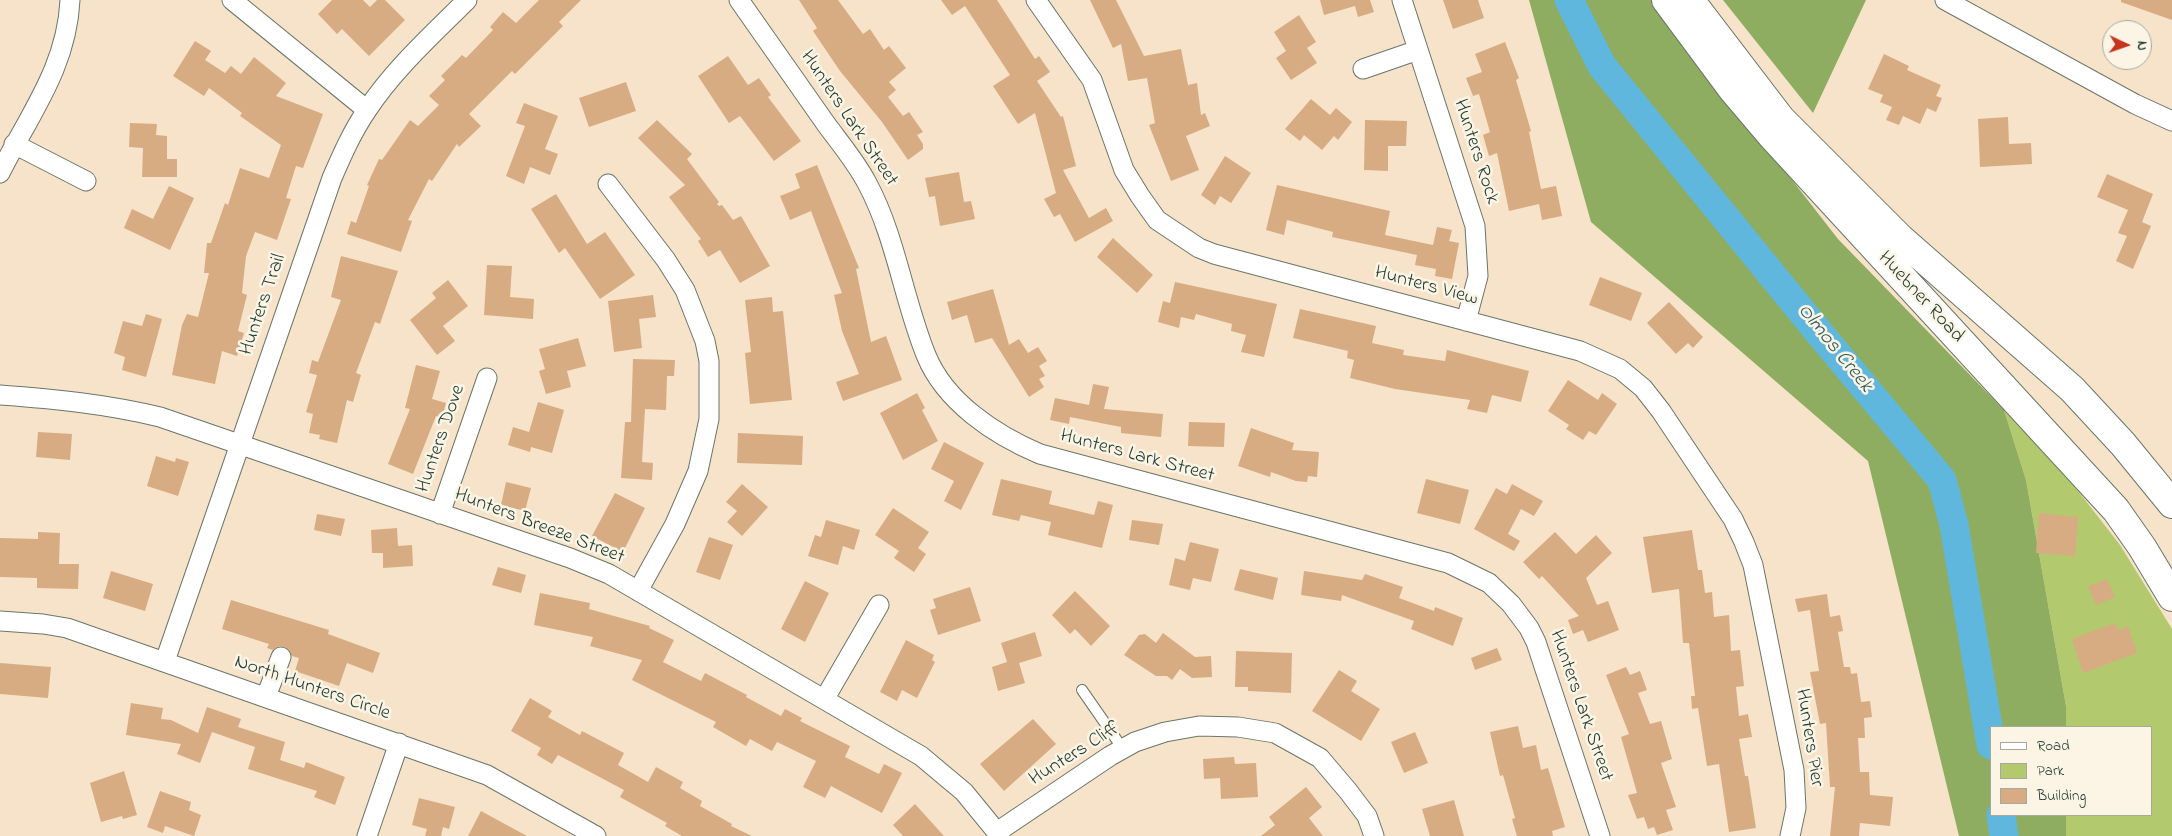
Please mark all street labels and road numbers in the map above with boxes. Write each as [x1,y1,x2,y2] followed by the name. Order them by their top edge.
[794,47,902,191] street label: Hunters Lark Street
[1447,96,1503,208] street label: Hunters Rock
[1872,247,1968,349] street label: Huebner Road
[236,251,292,359] street label: Hunters Trail
[1372,262,1480,312] street label: Hunters View
[412,382,472,496] street label: Hunters Dove
[1057,425,1217,489] street label: Hunters Lark Street
[451,484,627,570] street label: Hunters Breeze Street
[1543,627,1617,785] street label: Hunters Lark Street
[231,651,393,727] street label: North Hunters Circle
[1788,687,1828,789] street label: Hunters Pier
[1025,718,1125,792] street label: Hunters Cliff

